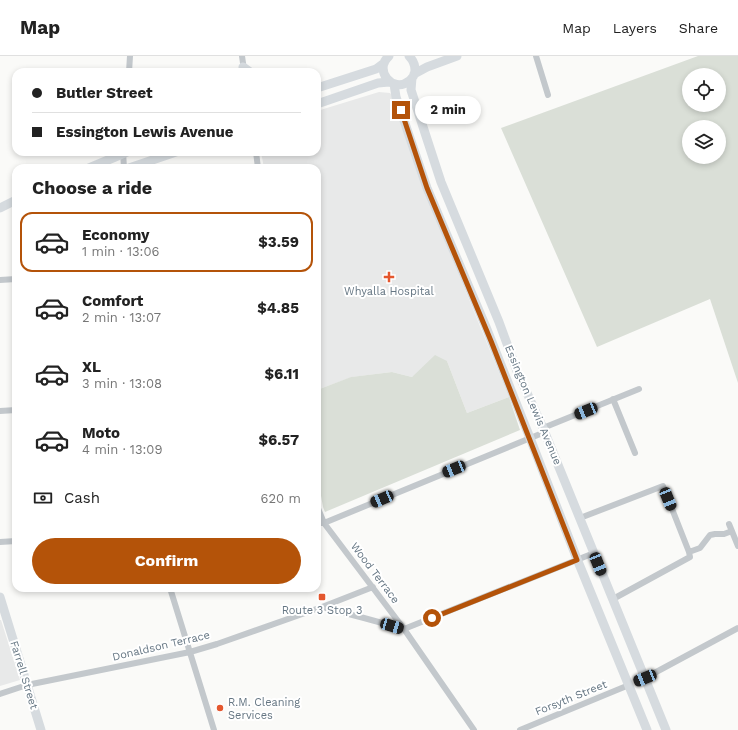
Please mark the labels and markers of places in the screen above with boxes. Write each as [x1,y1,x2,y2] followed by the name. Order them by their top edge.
[383,271,395,283] marker: Whyalla Hospital
[344,285,435,298] place label: Whyalla Hospital
[317,592,327,602] marker: Route 3 Stop 3
[282,604,362,617] place label: Route 3 Stop 3
[228,696,300,722] place label: R.M. Cleaning Services
[215,703,225,713] marker: R.M. Cleaning Services

